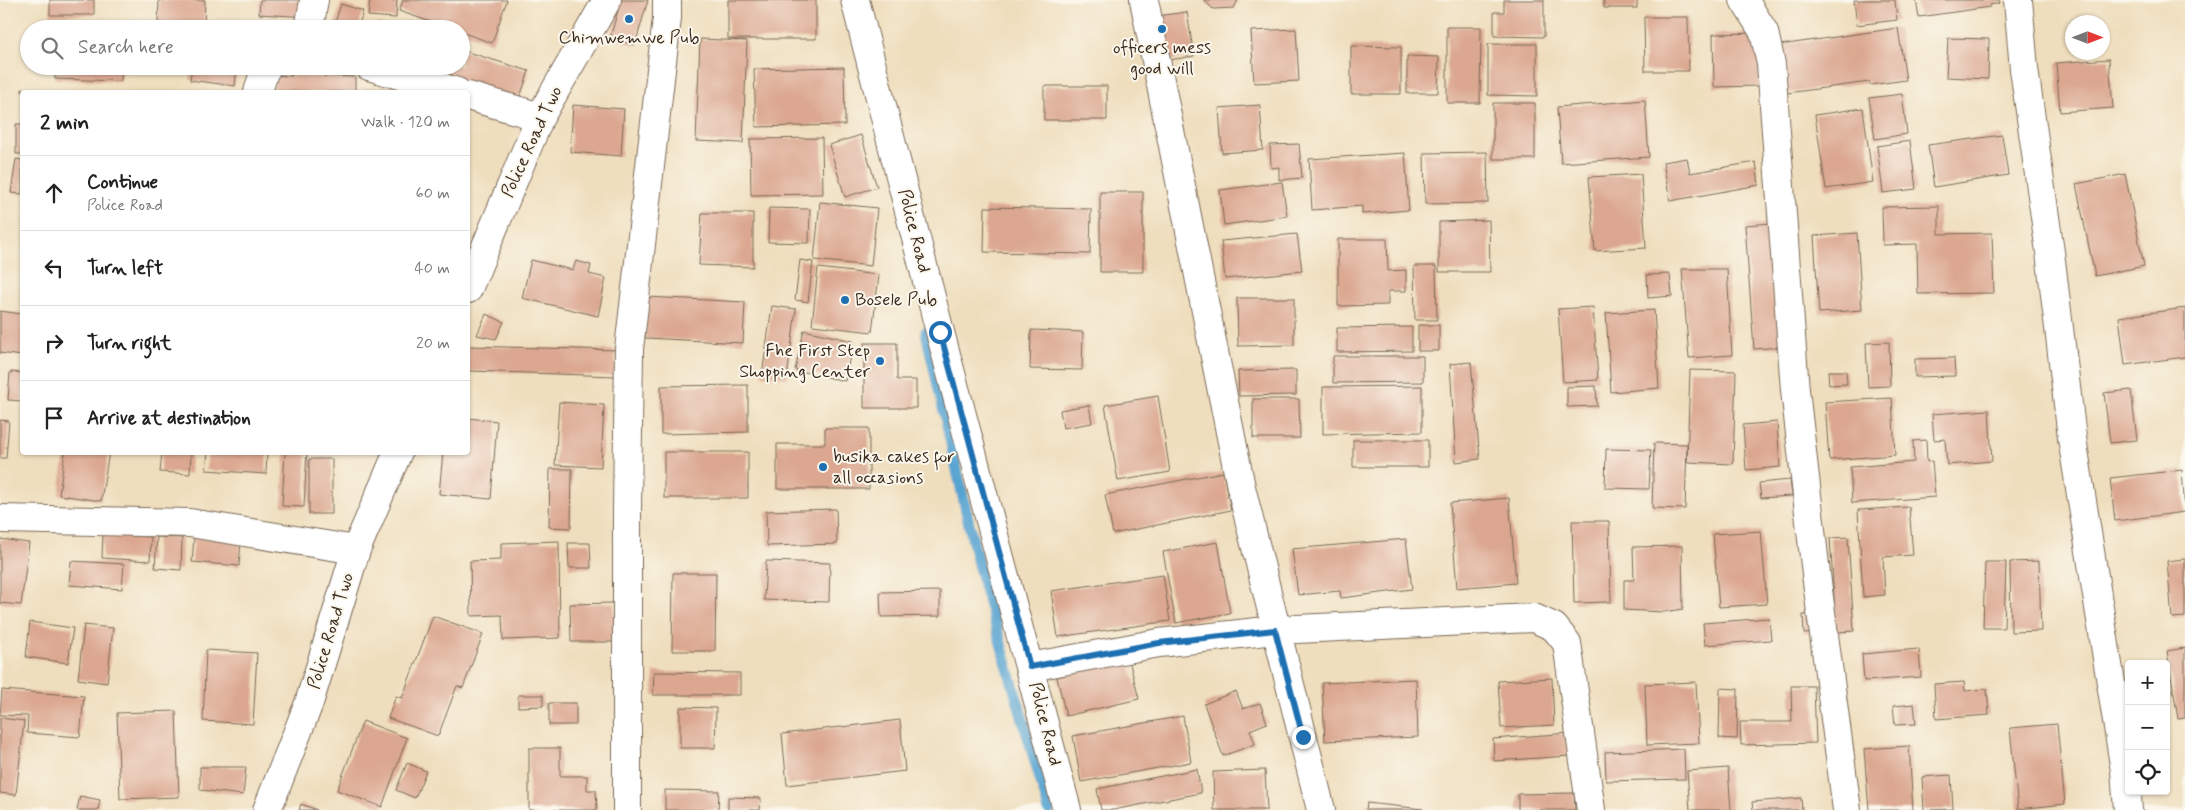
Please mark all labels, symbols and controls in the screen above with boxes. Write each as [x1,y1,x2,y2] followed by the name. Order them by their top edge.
[623,13,635,25] marker: Chimwemwe Pub
[2065,15,2110,60] north arrow
[20,20,470,75] search box
[1156,23,1168,35] marker: officers mess good will
[559,26,699,50] place label: Chimwemwe Pub
[38,34,66,62] icon: search
[78,35,174,60] text: Search here
[1113,36,1211,81] place label: officers mess good will
[496,82,568,202] street label: Police Road Two
[40,109,89,137] text: 2 min
[361,112,450,133] text: Walk · 120 m
[87,170,158,195] text: Continue
[40,179,68,207] icon: ahead
[416,183,450,204] text: 60 m
[892,187,936,275] street label: Police Road
[87,195,163,216] text: Police Road
[40,254,68,282] icon: left
[87,256,163,281] text: Turn left
[414,258,450,279] text: 40 m
[855,288,937,312] place label: Bosele Pub
[839,294,851,306] marker: Bosele Pub
[929,321,952,344] route start
[40,329,68,357] icon: right
[87,331,171,356] text: Turn right
[416,333,450,354] text: 20 m
[739,339,871,384] place label: Fhe First Step Shopping Center
[874,355,886,367] marker: Fhe First Step Shopping Center
[40,404,68,432] icon: arrive
[87,406,251,431] text: Arrive at destination
[833,445,955,490] place label: busika cakes for all occasions
[817,461,829,473] marker: busika cakes for all occasions
[302,570,360,692] street label: Police Road Two
[2125,660,2170,795] map controls
[2125,660,2170,705] button: +
[1023,680,1067,768] street label: Police Road
[2125,705,2170,750] button: −
[1292,726,1315,749] route end
[2125,750,2170,795] button: locate

